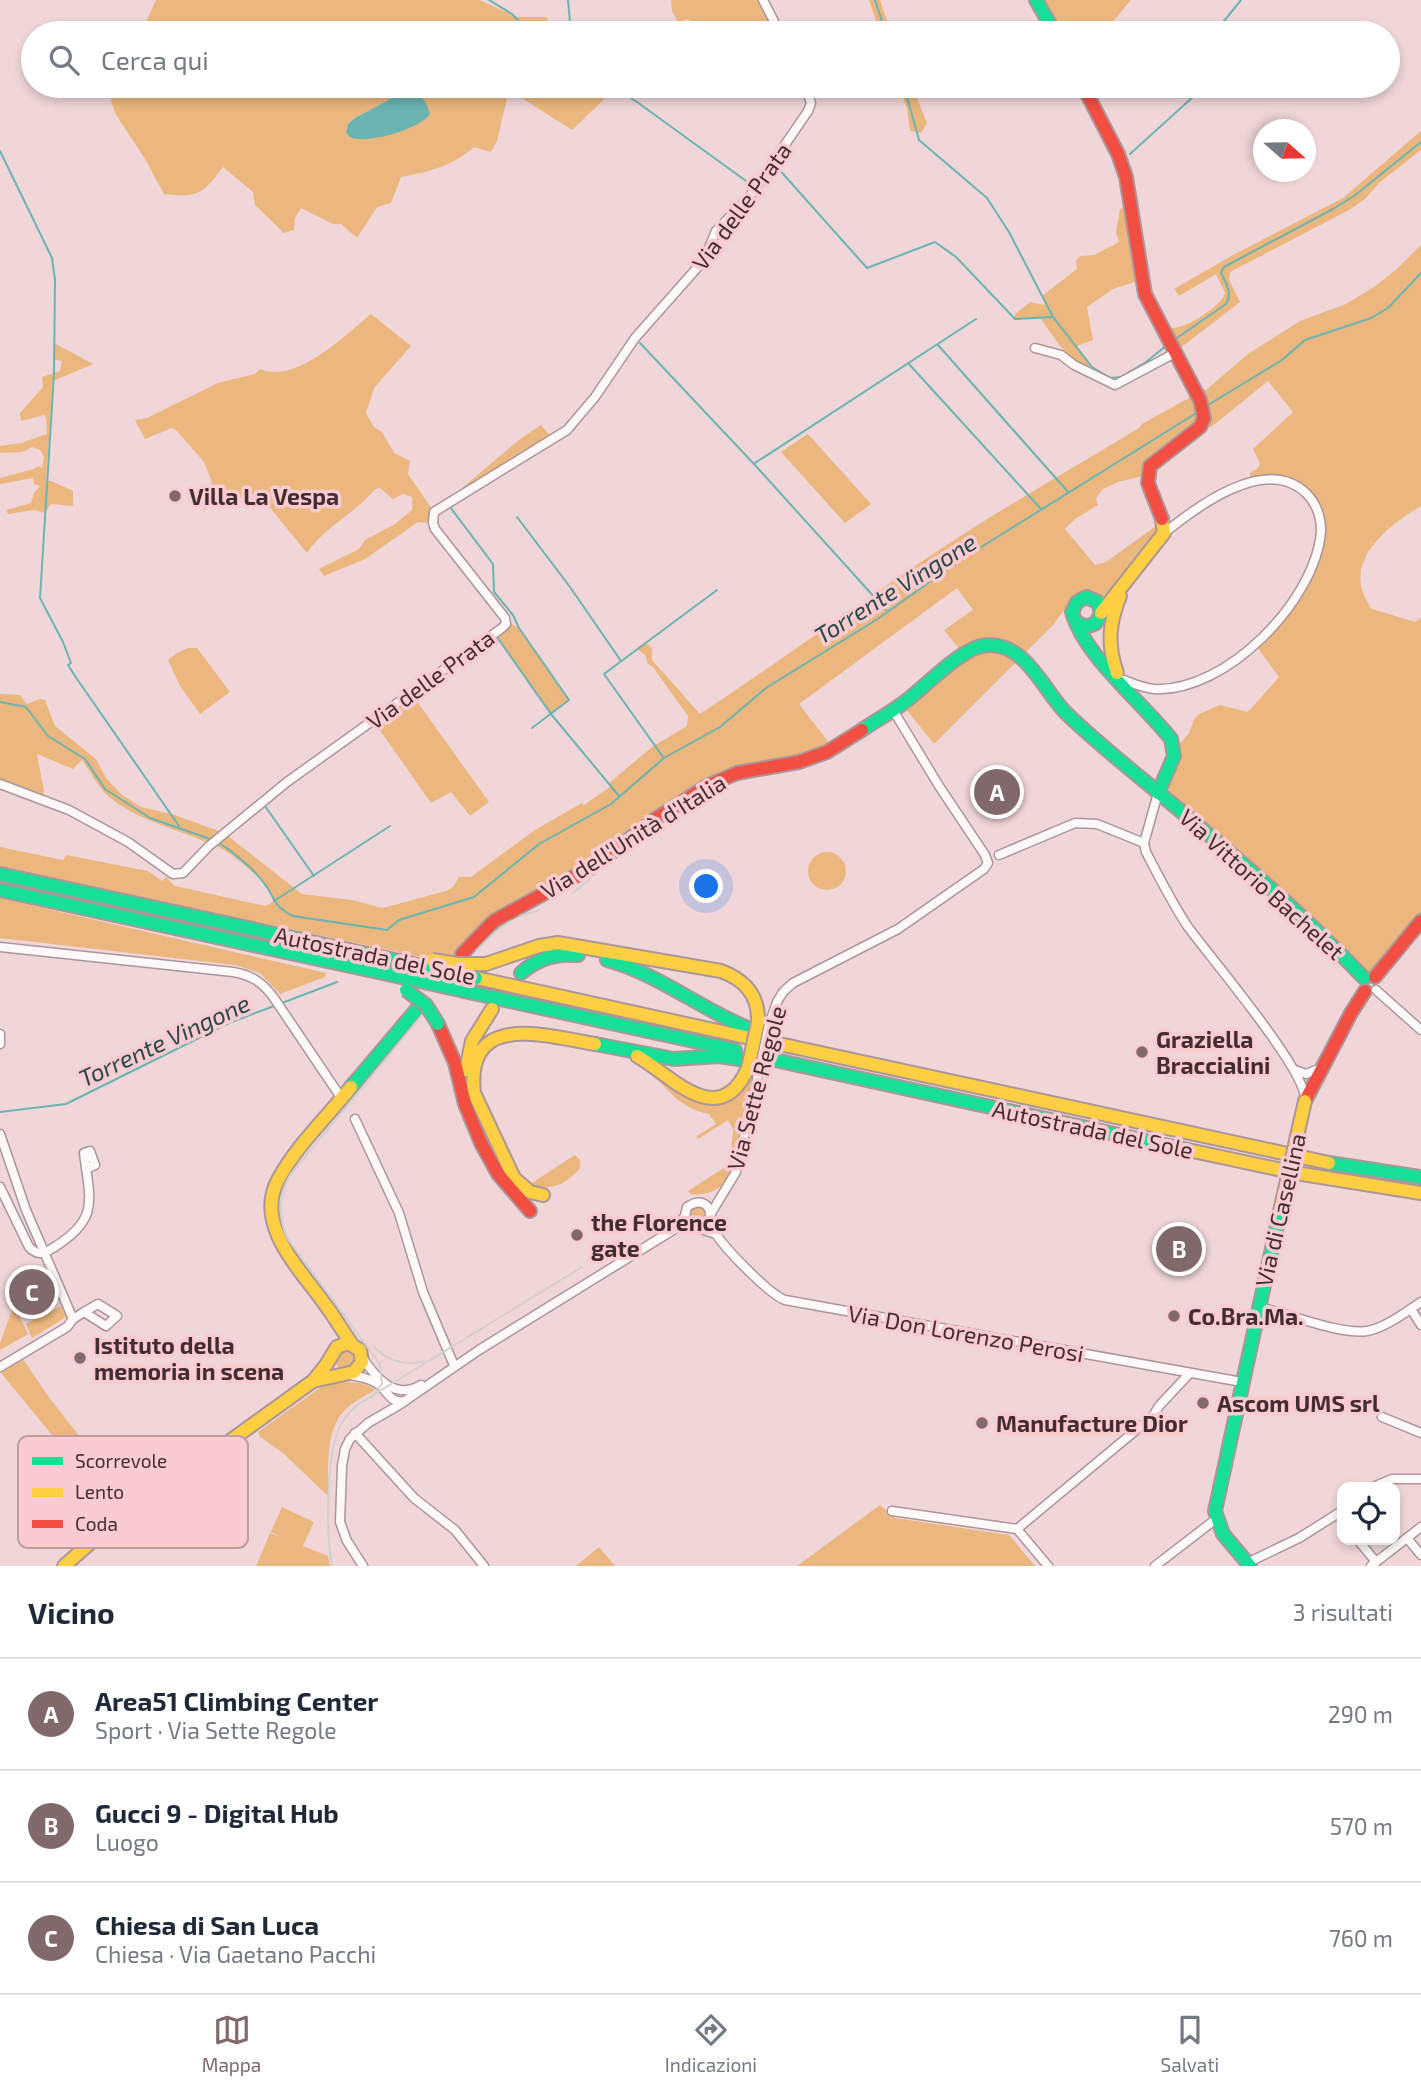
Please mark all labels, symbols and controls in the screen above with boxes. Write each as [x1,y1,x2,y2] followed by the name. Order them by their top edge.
[21,21,1400,98] search box
[45,41,83,79] icon: search
[101,44,209,75] text: Cerca qui
[1253,119,1316,182] north arrow
[685,137,797,275] street label: Via delle Prata
[189,482,339,510] place label: Villa La Vespa
[167,488,183,504] marker: Villa La Vespa
[809,527,981,649] water label: Torrente Vingone
[361,623,499,735] street label: Via delle Prata
[974,766,1020,818] pin: A
[535,768,731,904] street label: Via dell'Unità d'Italia
[1174,803,1350,966] street label: Via Vittorio Bachelet
[689,869,723,903] your location
[272,920,478,990] street label: Autostrada del Sole
[74,988,254,1092] water label: Torrente Vingone
[721,1003,791,1173] street label: Via Sette Regole
[1156,1025,1270,1079] place label: Graziella Braccialini
[1134,1044,1150,1060] marker: Graziella Braccialini
[990,1094,1196,1164] street label: Autostrada del Sole
[1249,1131,1311,1289] street label: Via di Casellina
[591,1208,727,1262] place label: the Florence gate
[1156,1223,1202,1275] pin: B
[569,1227,585,1243] marker: the Florence gate
[9,1266,55,1318] pin: C
[846,1298,1086,1368] street label: Via Don Lorenzo Perosi
[1188,1302,1304,1330] place label: Co.Bra.Ma.
[1166,1308,1182,1324] marker: Co.Bra.Ma.
[94,1331,284,1385] place label: Istituto della memoria in scena
[72,1350,88,1366] marker: Istituto della memoria in scena
[1217,1389,1380,1417] place label: Ascom UMS srl
[1195,1395,1211,1411] marker: Ascom UMS srl
[996,1409,1188,1437] place label: Manufacture Dior
[974,1415,990,1431] marker: Manufacture Dior
[18,1436,248,1548] legend
[75,1449,167,1472] text: Scorrevole
[75,1480,124,1503] text: Lento
[1337,1482,1400,1545] map controls
[1337,1482,1400,1545] button: locate
[75,1512,118,1535] text: Coda
[28,1594,115,1630] text: Vicino
[1293,1598,1393,1626] text: 3 risultati
[95,1685,378,1716] text: Area51 Climbing Center
[43,1700,59,1728] text: A
[1328,1700,1393,1728] text: 290 m
[95,1716,337,1744] text: Sport · Via Sette Regole
[95,1797,339,1828] text: Gucci 9 - Digital Hub
[44,1812,58,1840] text: B
[1330,1812,1393,1840] text: 570 m
[95,1828,159,1856] text: Luogo
[95,1909,319,1940] text: Chiesa di San Luca
[44,1924,58,1952] text: C
[1329,1924,1393,1952] text: 760 m
[95,1940,376,1968] text: Chiesa · Via Gaetano Pacchi
[202,2011,261,2076] tab: Mappa
[665,2011,757,2076] tab: Indicazioni
[1161,2011,1219,2076] tab: Salvati

